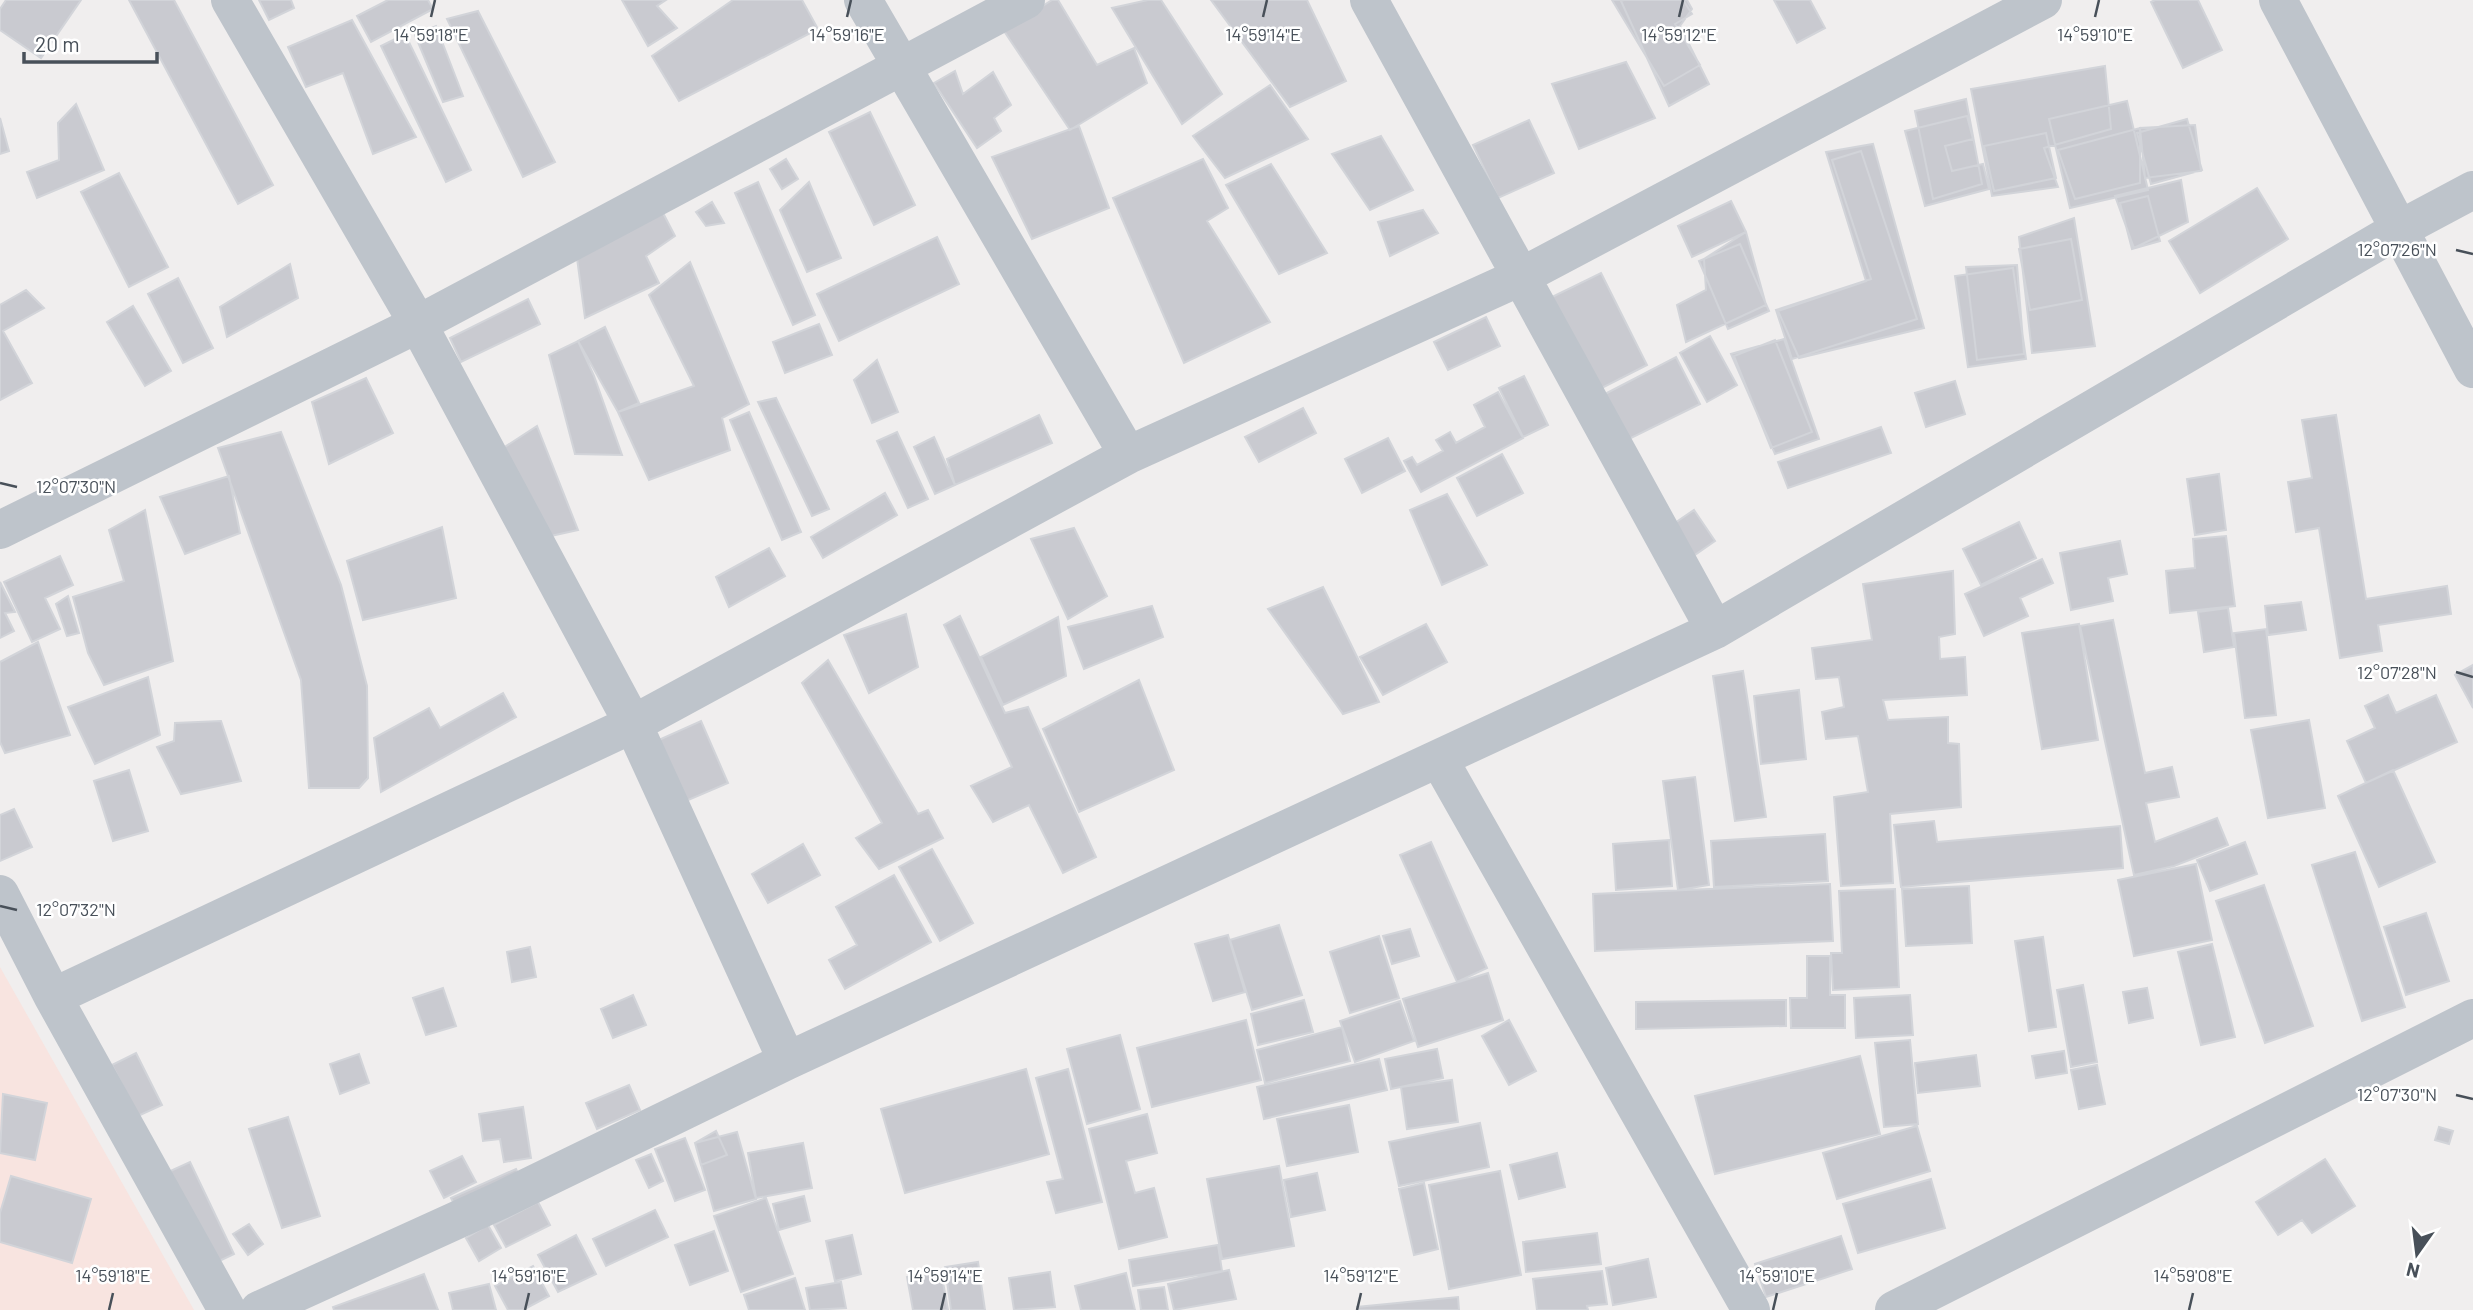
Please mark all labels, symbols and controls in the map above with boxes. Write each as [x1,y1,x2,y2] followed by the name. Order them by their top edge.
[24,21,158,65] scale bar
[393,23,469,45] text: 14°59'18"E
[809,23,885,45] text: 14°59'16"E
[1225,23,1301,45] text: 14°59'14"E
[1641,23,1717,45] text: 14°59'12"E
[2057,23,2133,45] text: 14°59'10"E
[35,31,80,56] text: 20 m
[2357,238,2437,260] text: 12°07'26"N
[36,475,116,497] text: 12°07'30"N
[2357,661,2437,683] text: 12°07'28"N
[36,898,116,920] text: 12°07'32"N
[2357,1083,2437,1105] text: 12°07'30"N
[2382,1219,2452,1289] north arrow
[2404,1258,2422,1284] text: N
[75,1264,151,1286] text: 14°59'18"E
[491,1264,567,1286] text: 14°59'16"E
[907,1264,983,1286] text: 14°59'14"E
[1323,1264,1399,1286] text: 14°59'12"E
[1739,1264,1815,1286] text: 14°59'10"E
[2153,1264,2233,1286] text: 14°59'08"E

